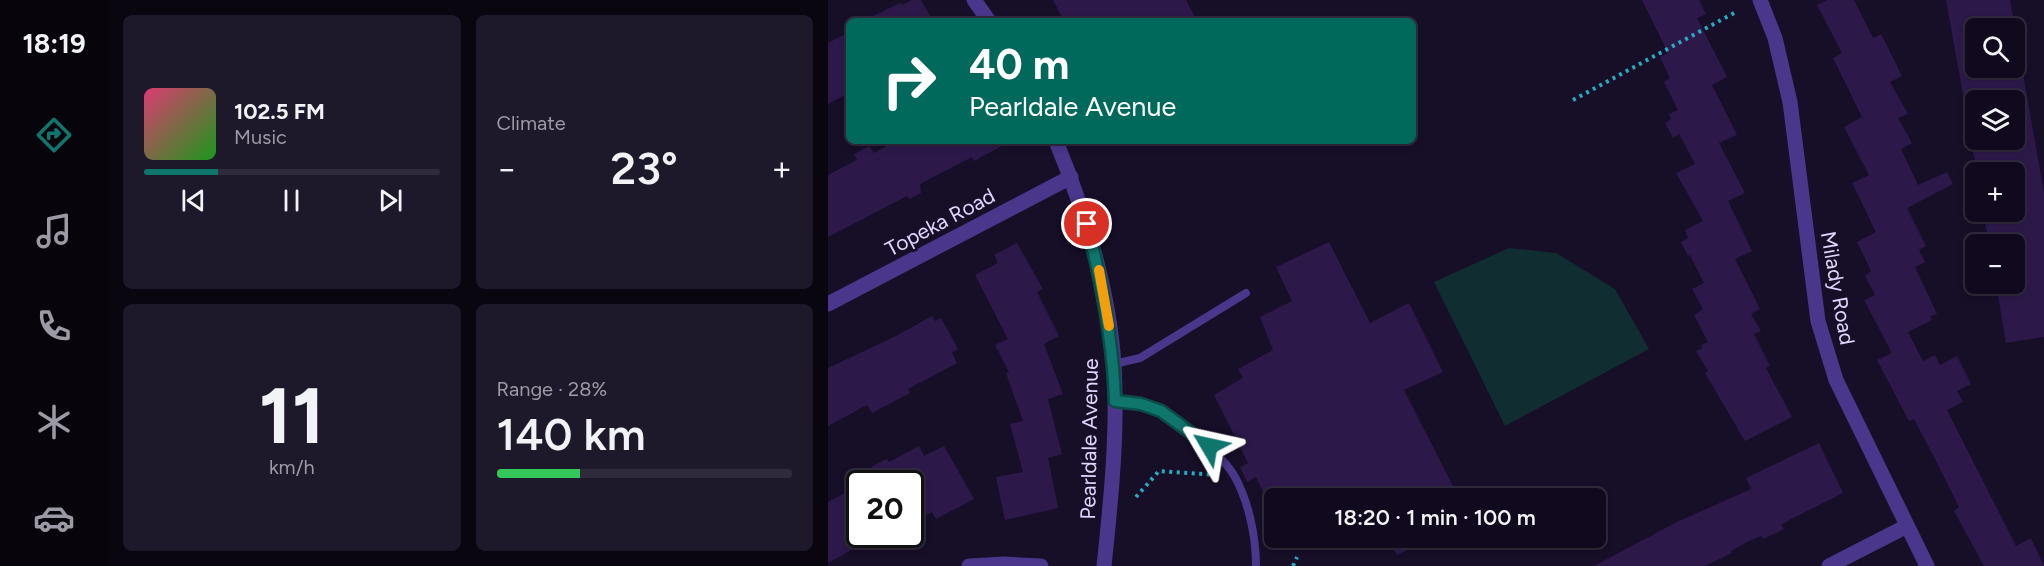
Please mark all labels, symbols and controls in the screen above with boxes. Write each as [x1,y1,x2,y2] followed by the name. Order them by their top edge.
[1965,18,2025,294] map controls
[1965,18,2025,78] button: search
[22,27,86,60] text: 18:19
[969,39,1069,90] text: 40 m
[870,42,948,120] icon: right
[969,90,1176,123] text: Pearldale Avenue
[1965,90,2025,150] button: layers
[234,98,325,125] text: 102.5 FM
[497,111,566,135] text: Climate
[33,114,75,156] icon: directions
[234,125,287,149] text: Music
[611,141,678,195] text: 23°
[497,149,517,188] text: −
[771,149,792,188] text: +
[1965,162,2025,222] button: +
[881,183,999,261] street label: Topeka Road
[177,184,210,217] icon: previous
[275,184,308,217] icon: pause
[374,184,407,217] icon: next
[1061,198,1112,249] pin
[1070,207,1103,240] icon: arrive
[33,210,75,252] icon: music
[1816,229,1860,347] street label: Milady Road
[1965,234,2025,294] button: −
[33,305,75,347] icon: phone
[1075,358,1103,520] street label: Pearldale Avenue
[259,369,325,463] text: 11
[497,377,607,401] text: Range · 28%
[33,401,75,443] icon: climate
[497,407,646,461] text: 140 km
[1177,414,1241,478] position arrow
[269,455,315,479] text: km/h
[846,470,924,548] speed limit sign: 20
[33,497,75,539] icon: car
[1334,504,1536,531] text: 18:20 · 1 min · 100 m

